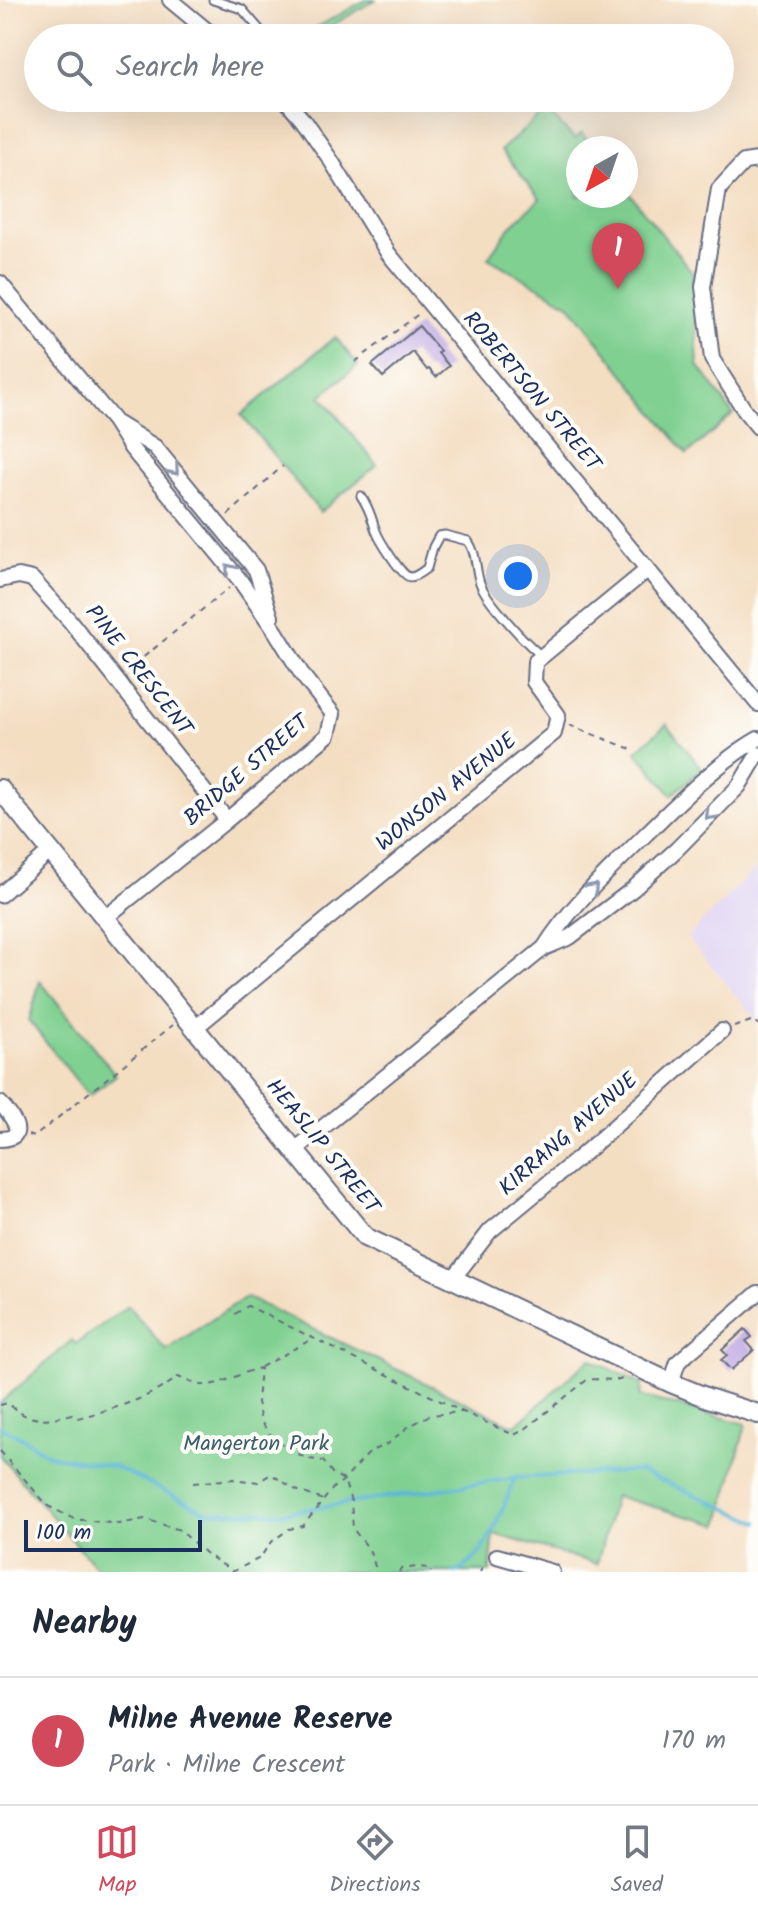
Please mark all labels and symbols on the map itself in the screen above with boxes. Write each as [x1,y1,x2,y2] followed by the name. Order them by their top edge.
[566,136,638,208] north arrow
[592,223,644,289] pin: 1
[453,304,610,482] street label: ROBERTSON STREET
[164,461,179,475] one-way arrow
[498,556,538,596] your location
[226,563,240,578] one-way arrow
[75,598,202,746] street label: PINE CRESCENT
[176,705,319,836] street label: BRIDGE STREET
[369,724,526,861] street label: WONSON AVENUE
[705,806,719,820] one-way arrow
[583,883,598,897] one-way arrow
[492,1064,647,1206] street label: KIRRANG AVENUE
[256,1071,389,1224] street label: HEASLIP STREET
[183,1427,330,1462] park label: Mangerton Park
[24,1516,202,1552] scale bar

